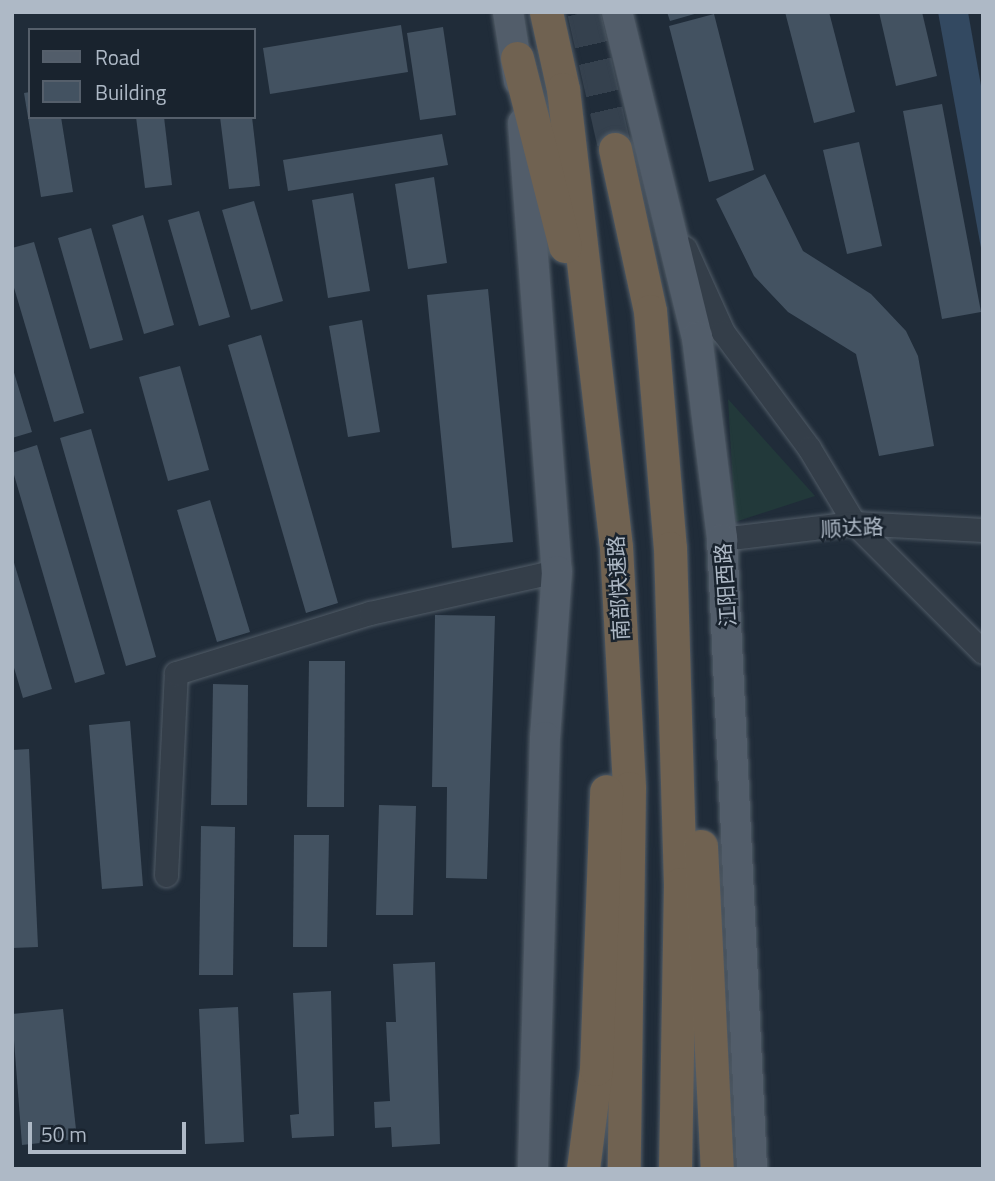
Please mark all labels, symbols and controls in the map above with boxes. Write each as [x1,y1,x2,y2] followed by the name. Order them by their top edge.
[28,28,256,119] legend
[95,41,140,73] text: Road
[95,76,166,108] text: Building
[820,513,884,541] street label: 顺达路
[603,535,633,641] street label: 南部快速路
[710,542,740,628] street label: 江阳西路
[32,1108,189,1152] scale bar
[41,1118,87,1150] text: 50 m

